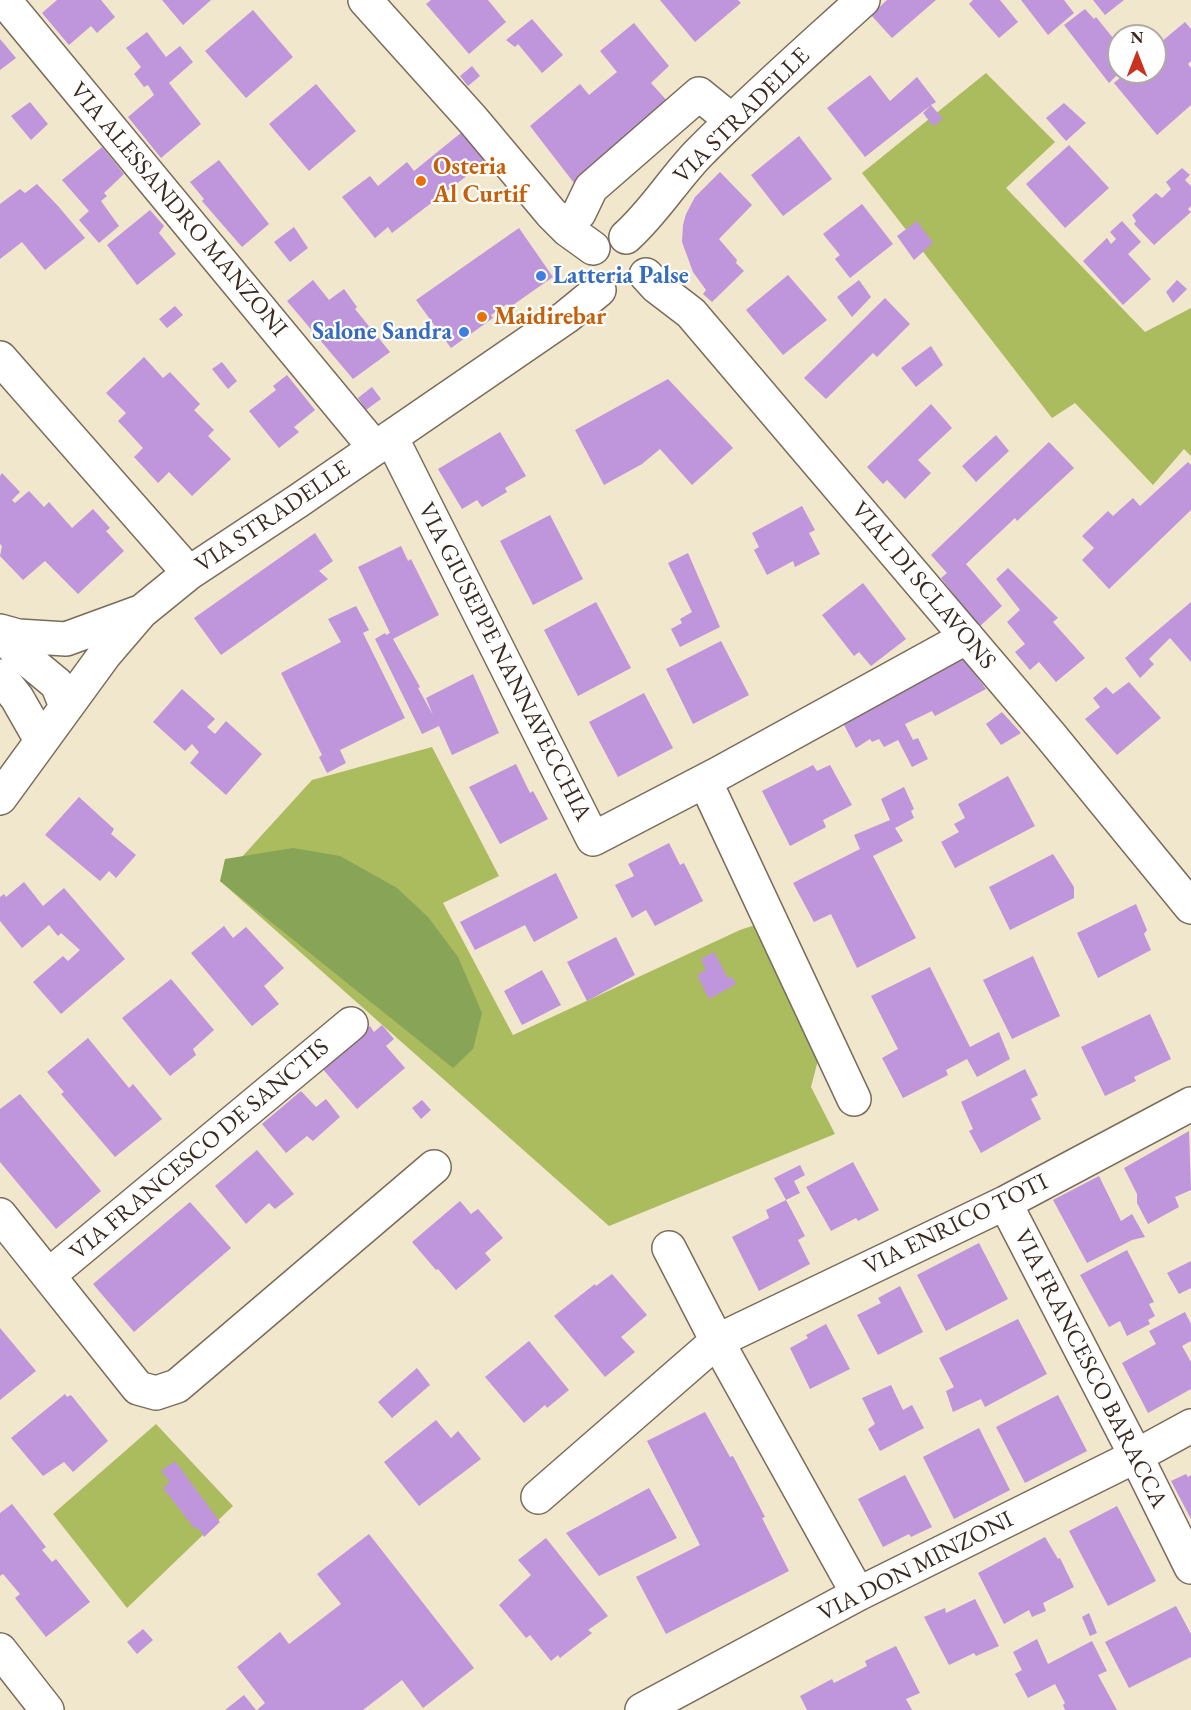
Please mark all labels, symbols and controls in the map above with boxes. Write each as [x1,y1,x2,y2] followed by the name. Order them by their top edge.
[1107,24,1167,84] north arrow
[1131,27,1143,48] text: N
[668,42,816,190] street label: VIA STRADELLE
[63,77,293,343] street label: VIA ALESSANDRO MANZONI
[433,153,527,209] place label: Osteria Al Curtif
[414,174,428,188] marker: Osteria Al Curtif
[553,262,689,290] place label: Latteria Palse
[534,269,548,283] marker: Latteria Palse
[494,303,606,331] place label: Maidirebar
[475,310,489,324] marker: Maidirebar
[312,318,452,346] place label: Salone Sandra
[457,325,471,339] marker: Salone Sandra
[190,455,356,579] street label: VIA STRADELLE
[844,496,1002,676] street label: VIAL DI SCLAVONS
[411,498,597,826] street label: VIA GIUSEPPE NANNAVECCHIA
[65,1033,335,1267] street label: VIA FRANCESCO DE SANCTIS
[859,1168,1053,1282] street label: VIA ENRICO TOTI
[1007,1225,1173,1513] street label: VIA FRANCESCO BARACCA
[814,1505,1018,1629] street label: VIA DON MINZONI

